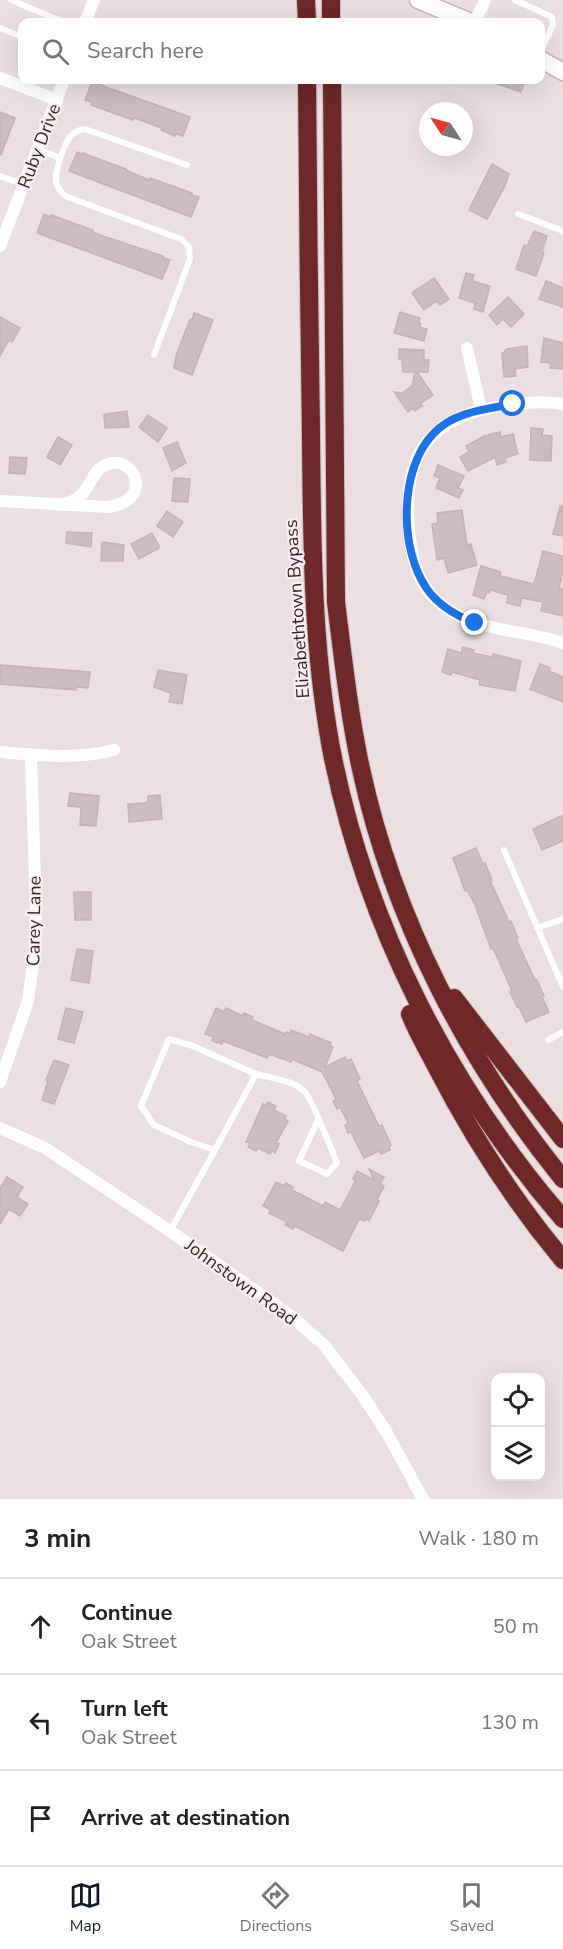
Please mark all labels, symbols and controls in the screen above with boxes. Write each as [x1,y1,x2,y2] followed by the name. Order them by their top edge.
[18,18,545,84] search box
[39,35,72,68] icon: search
[87,36,204,66] text: Search here
[12,100,66,192] street label: Ruby Drive
[419,102,473,156] north arrow
[499,390,525,416] route start
[279,519,315,699] street label: Elizabethtown Bypass
[461,609,487,635] route end
[21,876,47,966] street label: Carey Lane
[179,1233,302,1331] street label: Johnstown Road
[491,1373,545,1481] map controls
[491,1373,545,1427] button: locate
[491,1427,545,1481] button: layers
[24,1521,91,1556] text: 3 min
[419,1525,539,1552] text: Walk · 180 m
[81,1598,172,1628] text: Continue
[24,1610,57,1643] icon: ahead
[493,1613,539,1640] text: 50 m
[81,1628,177,1655] text: Oak Street
[81,1694,168,1724] text: Turn left
[24,1706,57,1739] icon: left
[481,1709,539,1736] text: 130 m
[81,1724,177,1751] text: Oak Street
[24,1802,57,1835] icon: arrive
[81,1803,290,1833] text: Arrive at destination
[69,1879,102,1937] tab: Map
[240,1879,312,1937] tab: Directions
[450,1879,494,1937] tab: Saved

